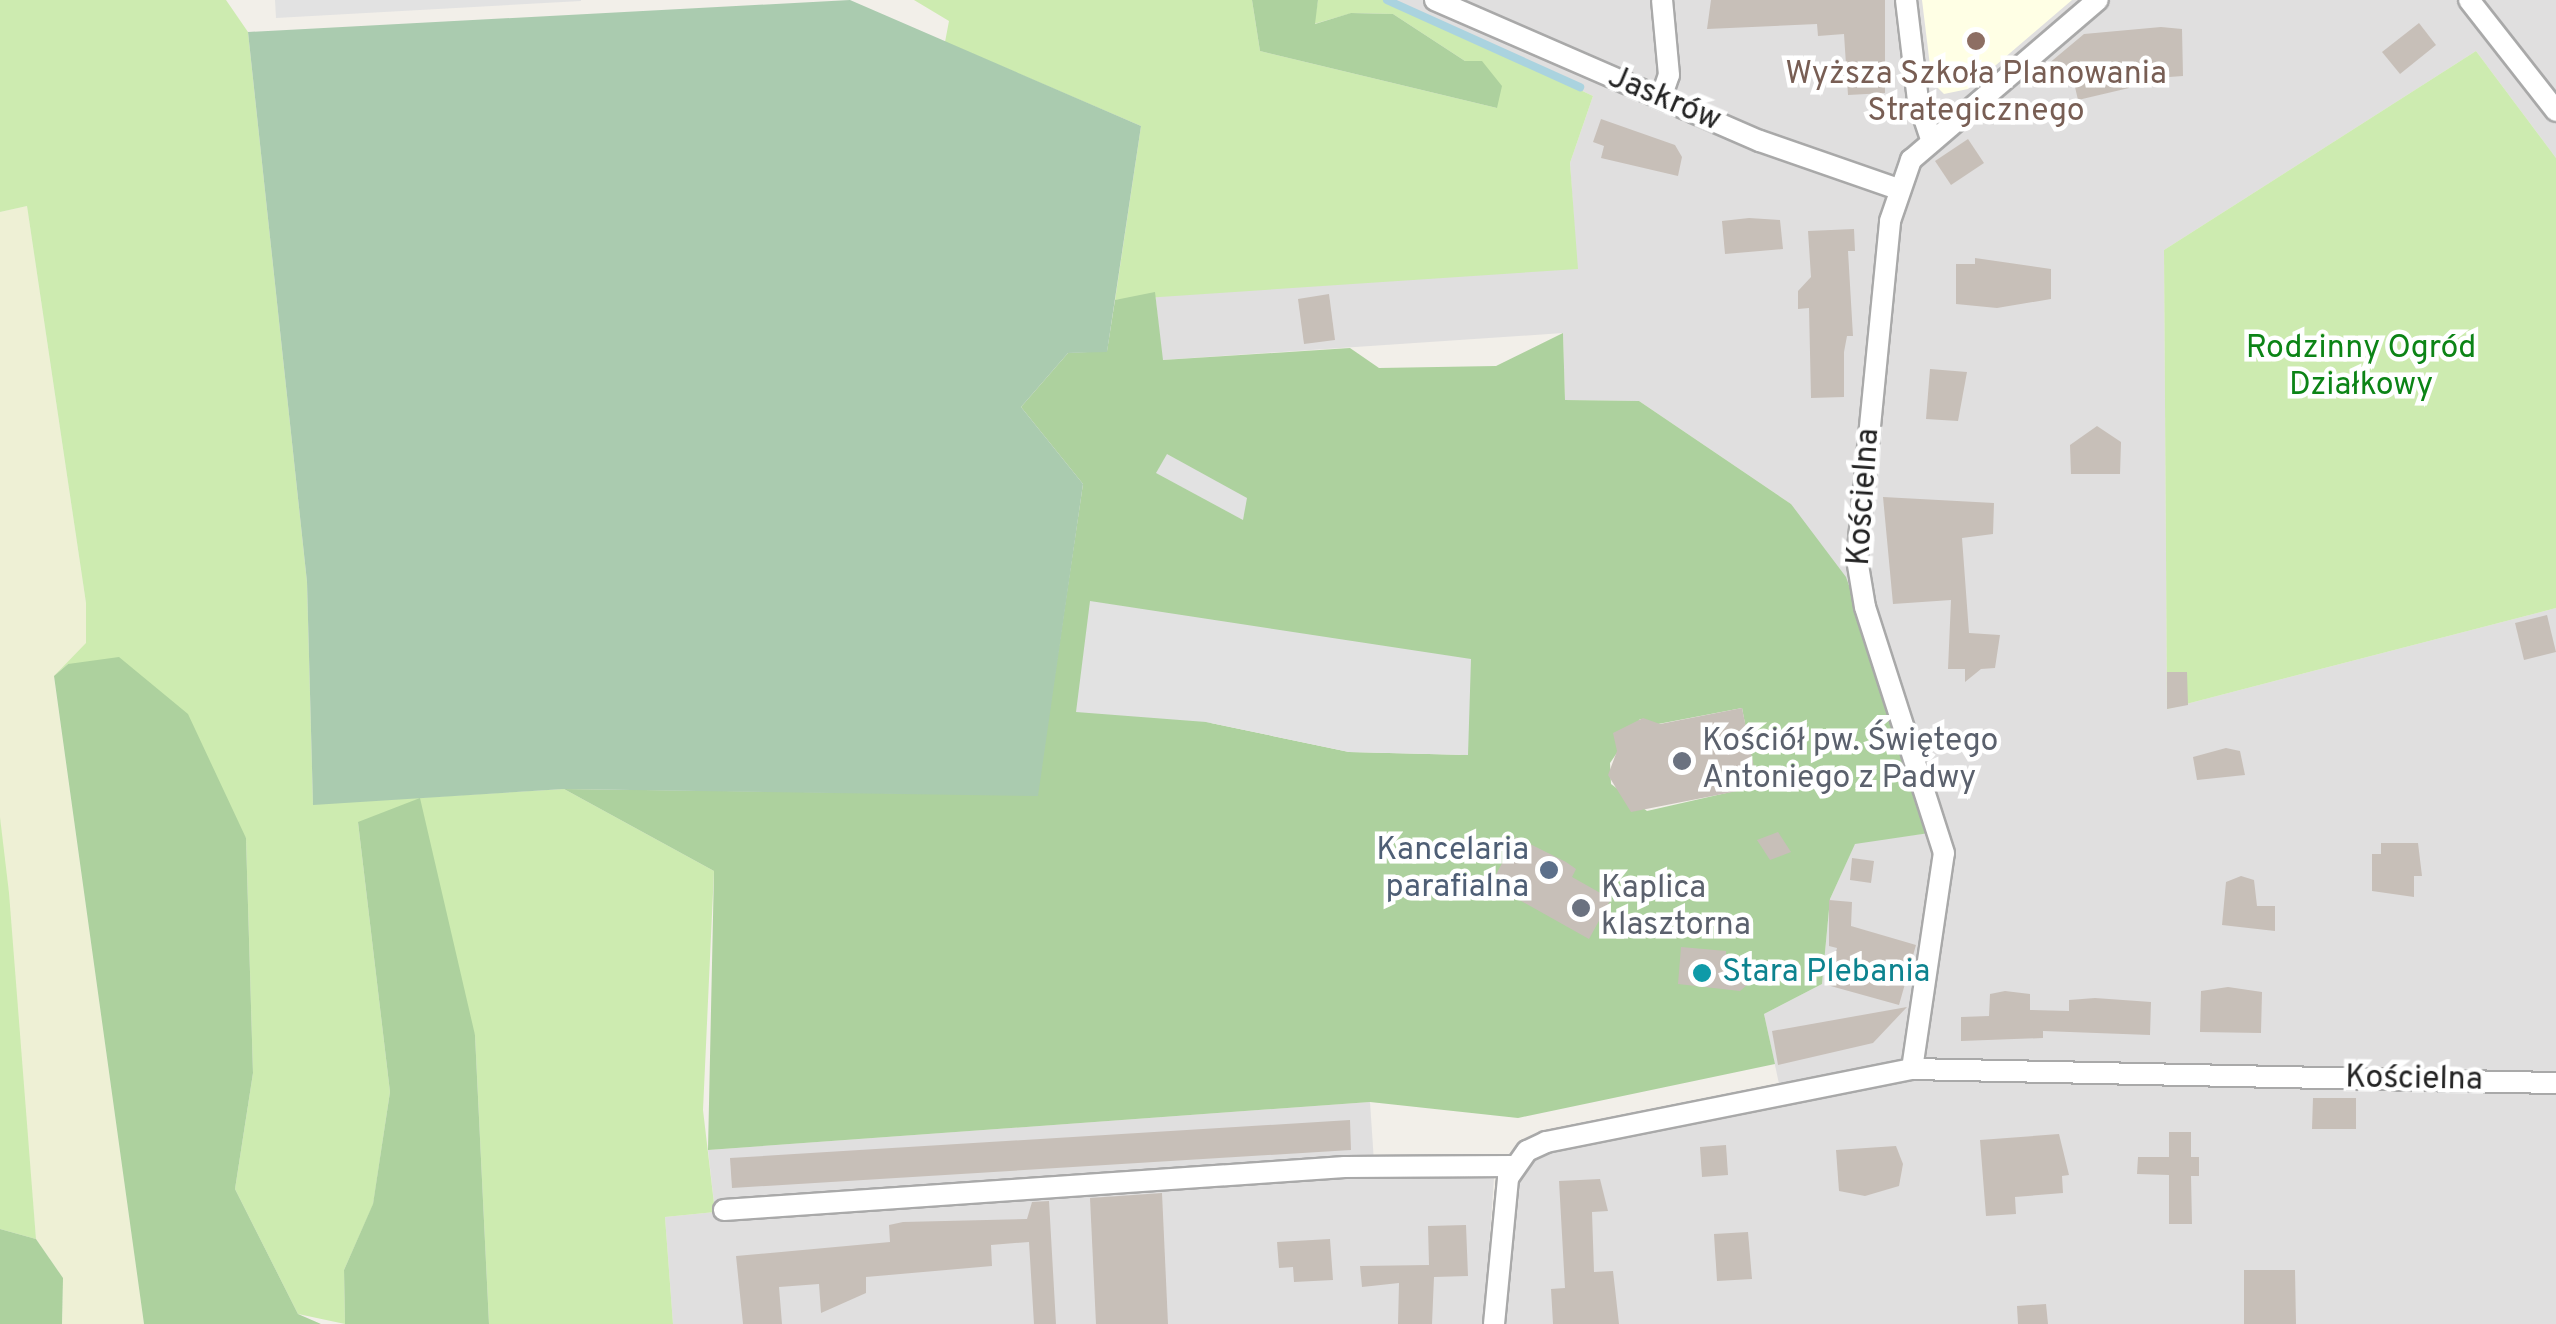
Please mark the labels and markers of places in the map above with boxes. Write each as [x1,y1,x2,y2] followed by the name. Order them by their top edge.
[1965,30,1987,52] marker: Wyższa Szkoła Planowania Strategicznego
[1785,57,2167,132] place label: Wyższa Szkoła Planowania Strategicznego
[1702,724,1998,799] place label: Kościół pw. Świętego Antoniego z Padwy
[1671,750,1693,772] marker: Kościół pw. Świętego Antoniego z Padwy
[1376,833,1529,908] place label: Kancelaria parafialna
[1538,859,1560,881] marker: Kancelaria parafialna
[1601,871,1751,946] place label: Kaplica klasztorna
[1570,897,1592,919] marker: Kaplica klasztorna
[1722,954,1930,992] place label: Stara Plebania
[1691,962,1713,984] marker: Stara Plebania

